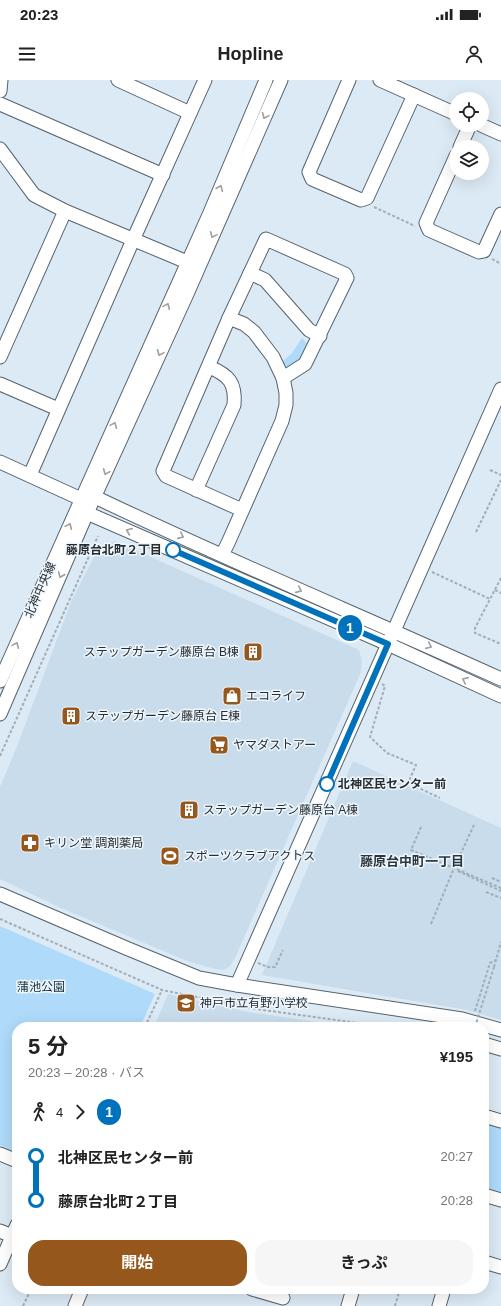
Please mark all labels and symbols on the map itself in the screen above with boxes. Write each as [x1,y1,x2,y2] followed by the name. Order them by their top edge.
[262,112,270,119] one-way arrow
[215,184,223,192] one-way arrow
[210,230,218,238] one-way arrow
[162,303,170,311] one-way arrow
[157,349,165,357] one-way arrow
[109,422,117,429] one-way arrow
[103,468,111,475] one-way arrow
[64,523,72,530] one-way arrow
[126,528,133,536] one-way arrow
[177,532,184,540] one-way arrow
[165,542,181,558] marker: 藤原台北町２丁目
[66,543,162,557] place label: 藤原台北町２丁目
[21,560,59,620] street label: 北神中央線
[58,570,66,578] one-way arrow
[296,585,303,593] one-way arrow
[337,615,363,641] line badge: 1
[242,641,264,663] building icon: ステップガーデン藤原台 B棟
[425,641,433,649] one-way arrow
[11,642,19,650] one-way arrow
[84,645,239,659] place label: ステップガーデン藤原台 B棟
[462,677,470,685] one-way arrow
[221,685,243,707] shop icon: エコライフ
[246,689,306,703] place label: エコライフ
[60,705,82,727] building icon: ステップガーデン藤原台 E棟
[85,709,240,723] place label: ステップガーデン藤原台 E棟
[208,734,230,756] supermarket icon: ヤマダストアー
[233,738,316,752] place label: ヤマダストアー
[319,776,335,792] marker: 北神区民センター前
[338,777,446,791] place label: 北神区民センター前
[178,799,200,821] building icon: ステップガーデン藤原台 A棟
[203,803,358,817] place label: ステップガーデン藤原台 A棟
[19,832,41,854] pharmacy icon: キリン堂 調剤薬局
[44,836,143,850] place label: キリン堂 調剤薬局
[159,845,181,867] sports icon: スポーツクラブアクトス
[184,849,315,863] place label: スポーツクラブアクトス
[360,854,464,869] district label: 藤原台中町一丁目
[17,980,65,994] park label: 蒲池公園
[175,992,197,1014] school or university icon: 神戸市立有野小学校
[200,996,308,1010] place label: 神戸市立有野小学校

